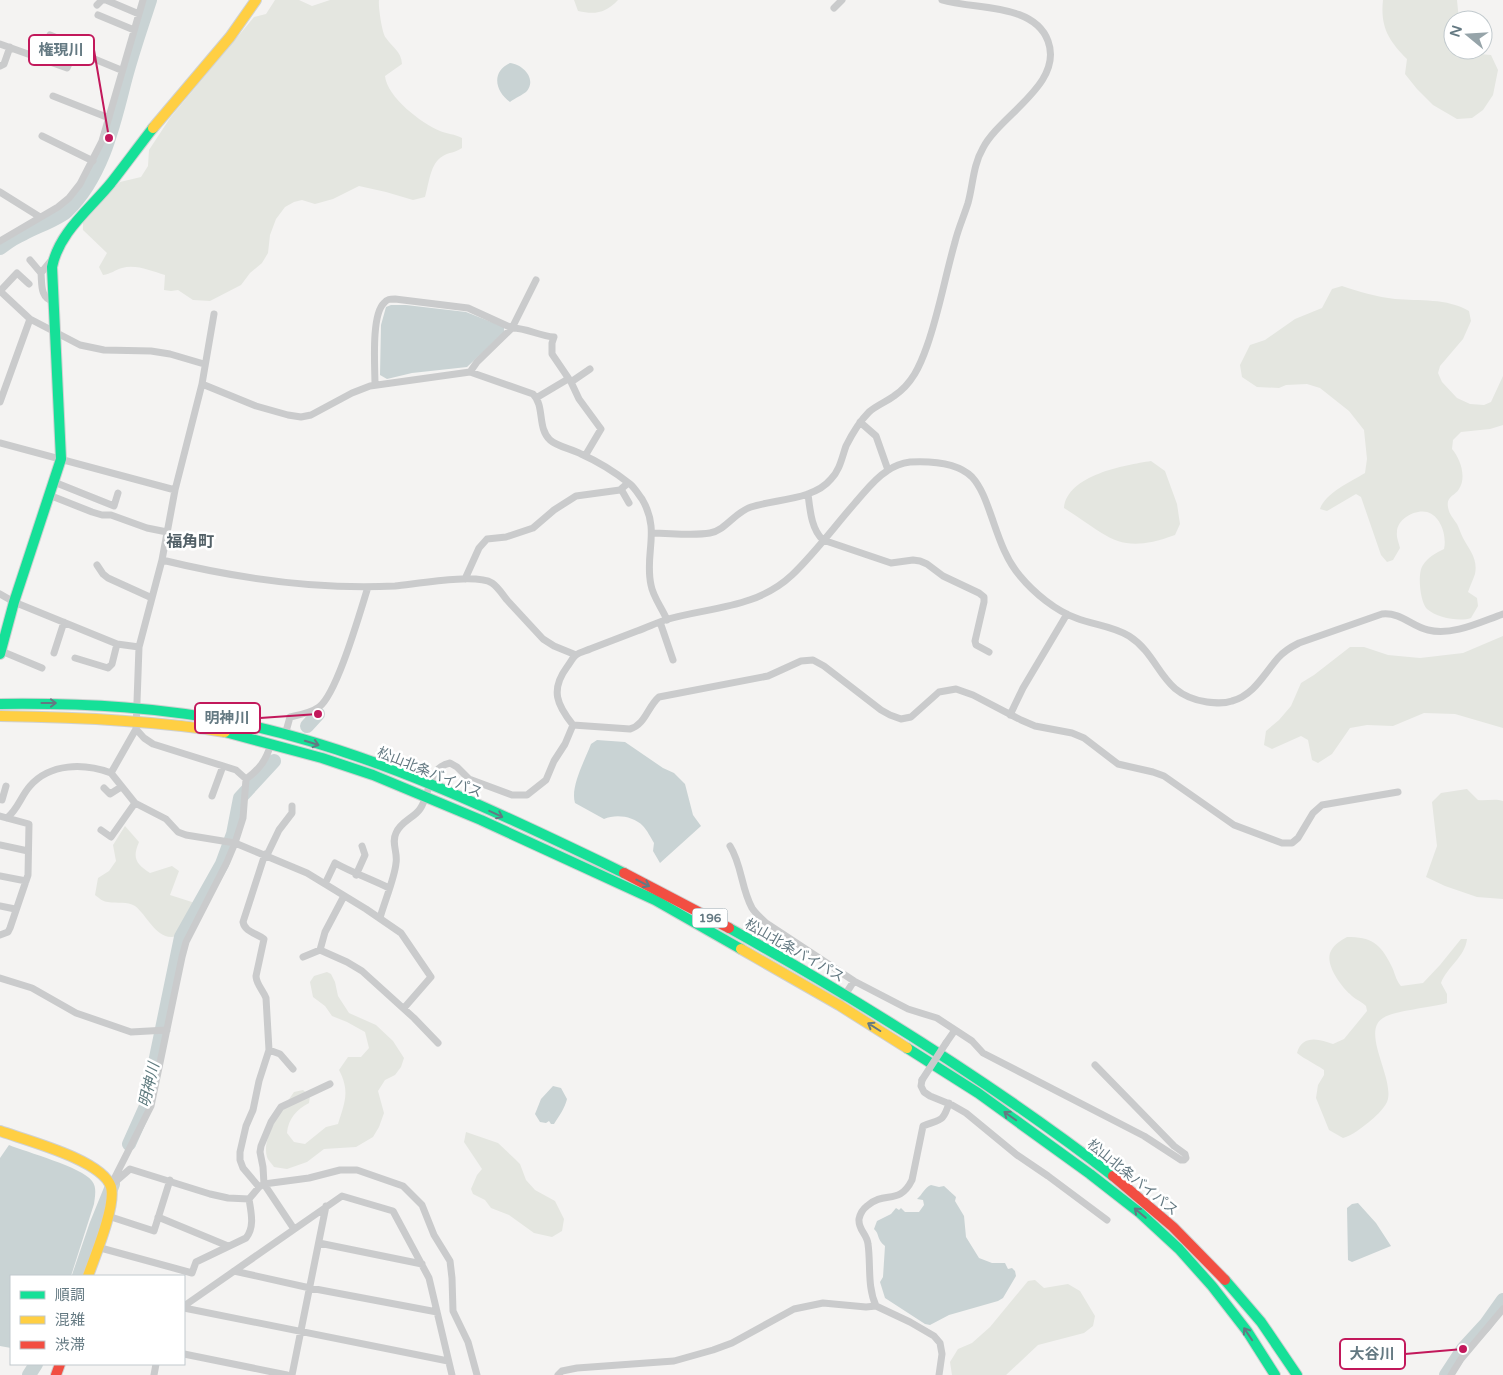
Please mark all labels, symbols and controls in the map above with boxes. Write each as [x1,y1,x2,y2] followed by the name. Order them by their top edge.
[1443,10,1493,60] north arrow
[1446,23,1466,39] text: N
[29,35,94,65] callout: 権現川
[38,41,84,59] text: 権現川
[166,532,214,552] district label: 福角町
[40,698,56,708] one-way arrow
[195,703,260,733] callout: 明神川
[204,709,250,727] text: 明神川
[304,739,320,748] one-way arrow
[375,744,485,801] street label: 松山北条バイパス
[489,809,504,819] one-way arrow
[636,878,651,888] one-way arrow
[692,908,728,928] road number: 196
[742,915,847,986] street label: 松山北条バイパス
[868,1021,882,1031] one-way arrow
[135,1059,163,1109] water label: 明神川
[1003,1111,1017,1121] one-way arrow
[1084,1136,1181,1219] street label: 松山北条バイパス
[1134,1208,1147,1219] one-way arrow
[10,1275,185,1365] legend
[55,1286,85,1304] text: 順調
[55,1311,85,1329] text: 混雑
[1243,1327,1253,1341] one-way arrow
[55,1336,85,1354] text: 渋滞
[1340,1339,1405,1369] callout: 大谷川
[1349,1345,1395,1363] text: 大谷川

